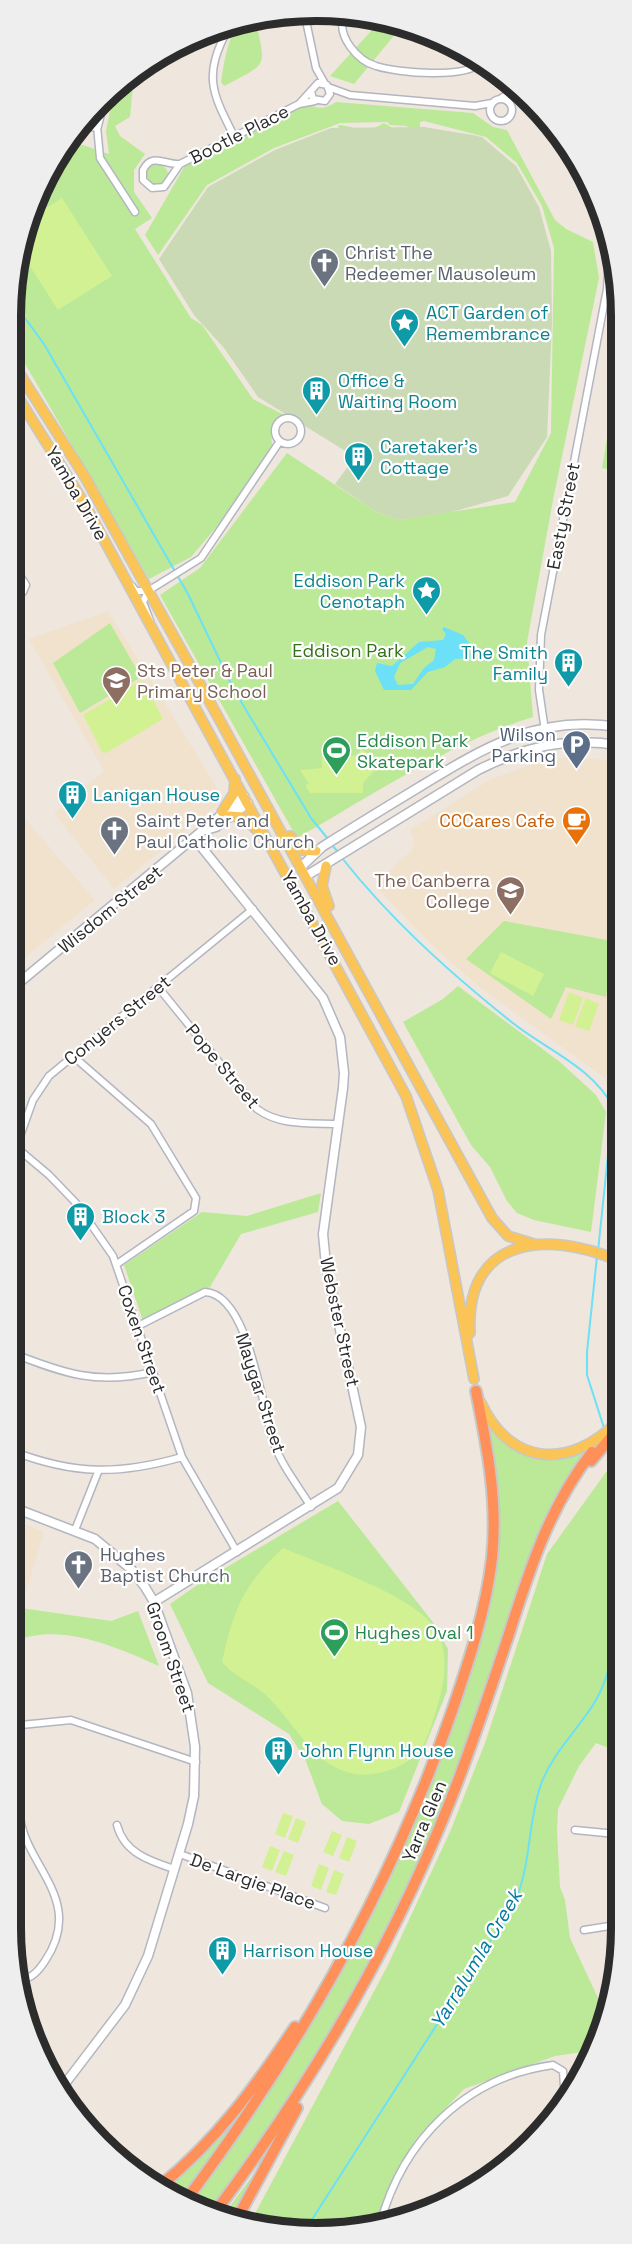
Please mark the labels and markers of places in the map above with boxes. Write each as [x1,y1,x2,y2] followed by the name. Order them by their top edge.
[345,241,536,285] place label: Christ The Redeemer Mausoleum
[308,246,340,288] church icon: Christ The Redeemer Mausoleum
[426,301,551,345] place label: ACT Garden of Remembrance
[389,306,421,348] place icon: ACT Garden of Remembrance
[338,369,457,413] place label: Office & Waiting Room
[301,374,333,416] building icon: Office & Waiting Room
[380,435,478,479] place label: Caretaker’s Cottage
[343,440,375,482] building icon: Caretaker’s Cottage
[294,569,405,613] place label: Eddison Park Cenotaph
[410,574,442,616] place icon: Eddison Park Cenotaph
[461,641,548,685] place label: The Smith Family
[553,646,585,688] building icon: The Smith Family
[137,659,273,703] place label: Sts Peter & Paul Primary School
[100,664,132,706] school or university icon: Sts Peter & Paul Primary School
[492,723,556,767] place label: Wilson Parking
[561,728,593,770] parking icon: Wilson Parking
[357,729,469,773] place label: Eddison Park Skatepark
[320,734,352,776] sports icon: Eddison Park Skatepark
[56,778,88,820] building icon: Lanigan House
[93,783,220,806] place label: Lanigan House
[560,804,592,846] cafe icon: CCCares Cafe
[136,809,315,853] place label: Saint Peter and Paul Catholic Church
[439,809,555,832] place label: CCCares Cafe
[99,814,131,856] church icon: Saint Peter and Paul Catholic Church
[374,869,490,913] place label: The Canberra College
[495,874,527,916] school or university icon: The Canberra College
[65,1200,97,1242] building icon: Block 3
[102,1205,165,1228] place label: Block 3
[100,1543,230,1587] place label: Hughes Baptist Church
[63,1548,95,1590] church icon: Hughes Baptist Church
[318,1616,350,1658] sports icon: Hughes Oval 1
[355,1621,474,1644] place label: Hughes Oval 1
[263,1734,295,1776] building icon: John Flynn House
[300,1739,454,1762] place label: John Flynn House
[206,1934,238,1976] building icon: Harrison House
[243,1939,374,1962] place label: Harrison House

